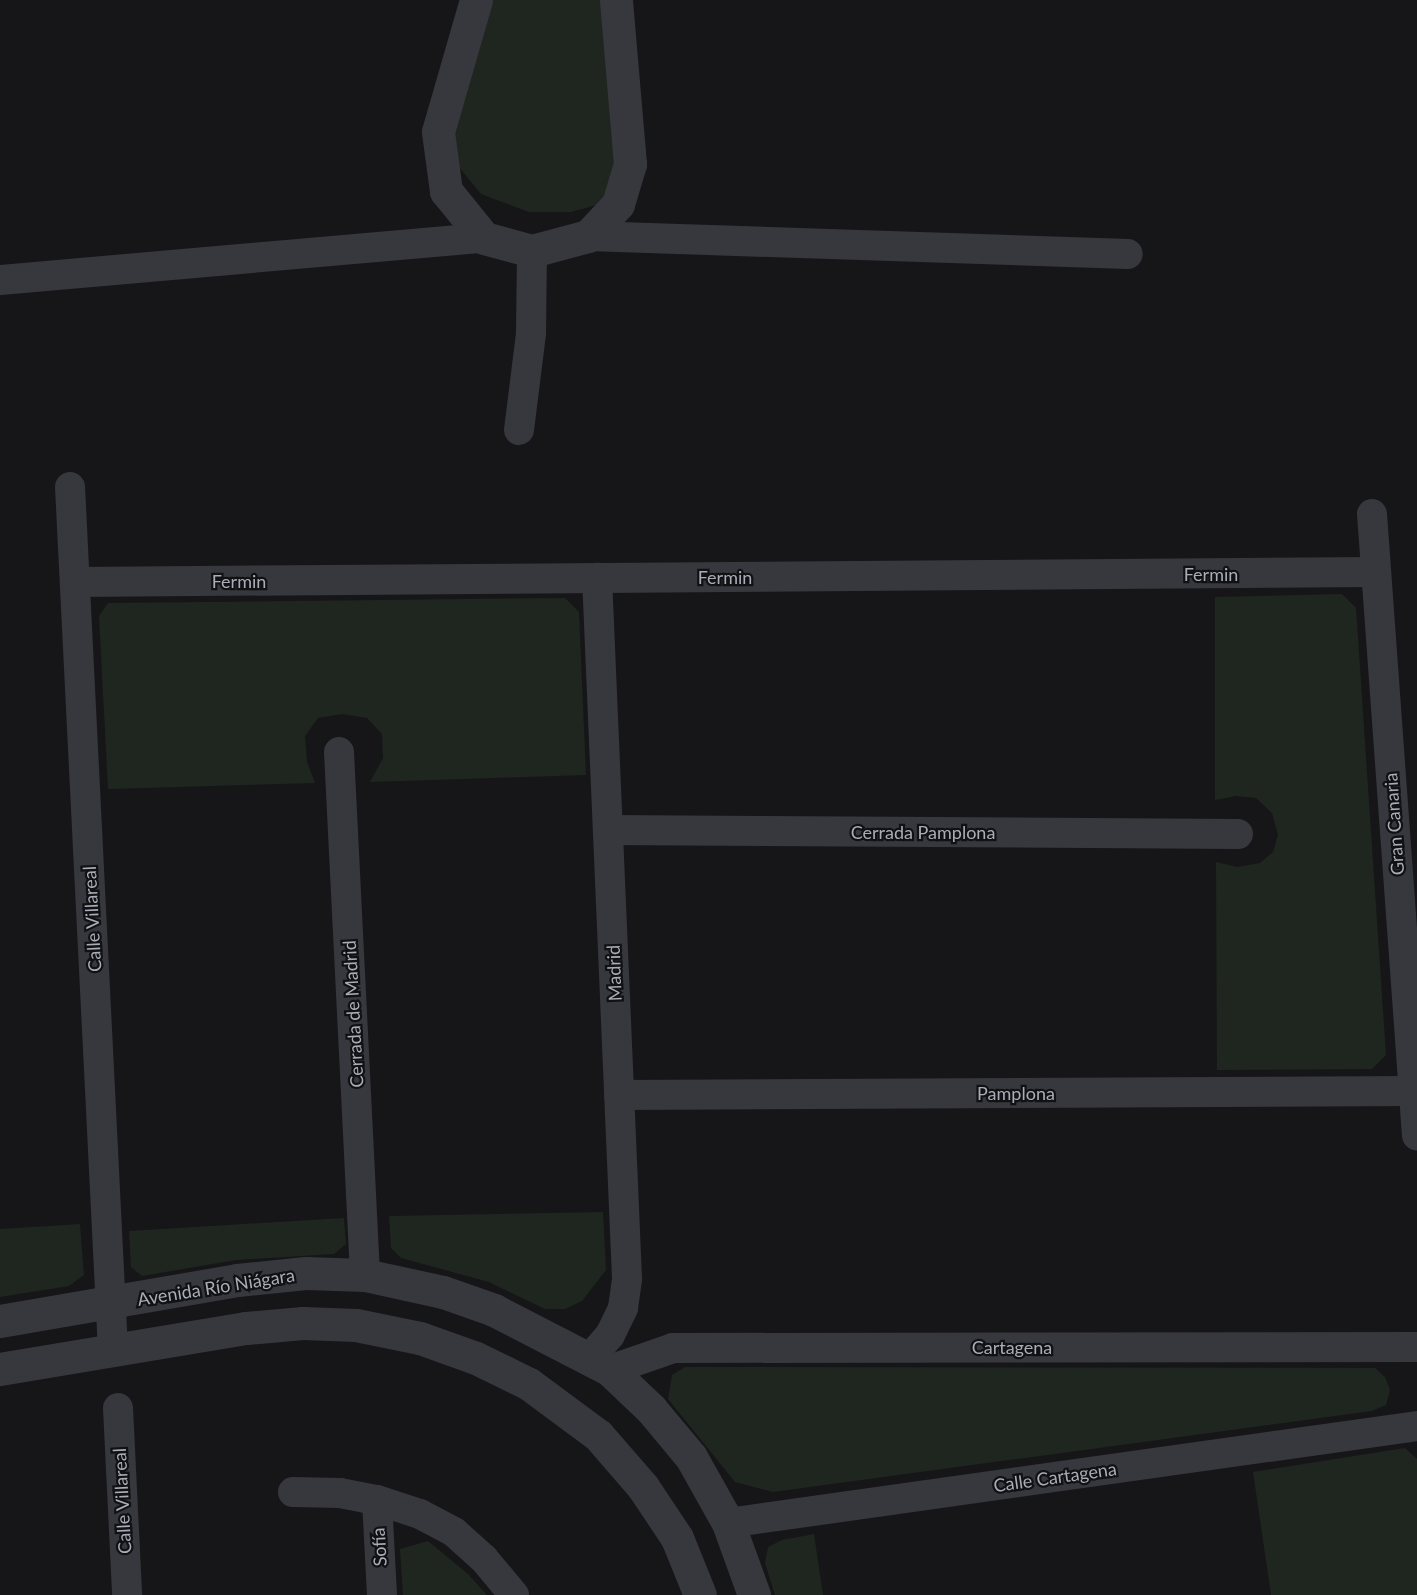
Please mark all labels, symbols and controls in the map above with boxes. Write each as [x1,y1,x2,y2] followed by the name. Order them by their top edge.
[1184,563,1238,585] street label: Fermin
[698,566,752,588] street label: Fermin
[212,570,266,592] street label: Fermin
[1380,772,1408,876] street label: Gran Canaria
[851,821,995,843] street label: Cerrada Pamplona
[78,865,106,973] street label: Calle Villareal
[338,940,368,1088] street label: Cerrada de Madrid
[602,944,626,1002] street label: Madrid
[977,1082,1055,1104] street label: Pamplona
[136,1264,296,1310] street label: Avenida Río Niágara
[972,1336,1052,1358] street label: Cartagena
[108,1447,136,1555] street label: Calle Villareal
[992,1458,1118,1496] street label: Calle Cartagena
[367,1527,391,1567] street label: Sofía

